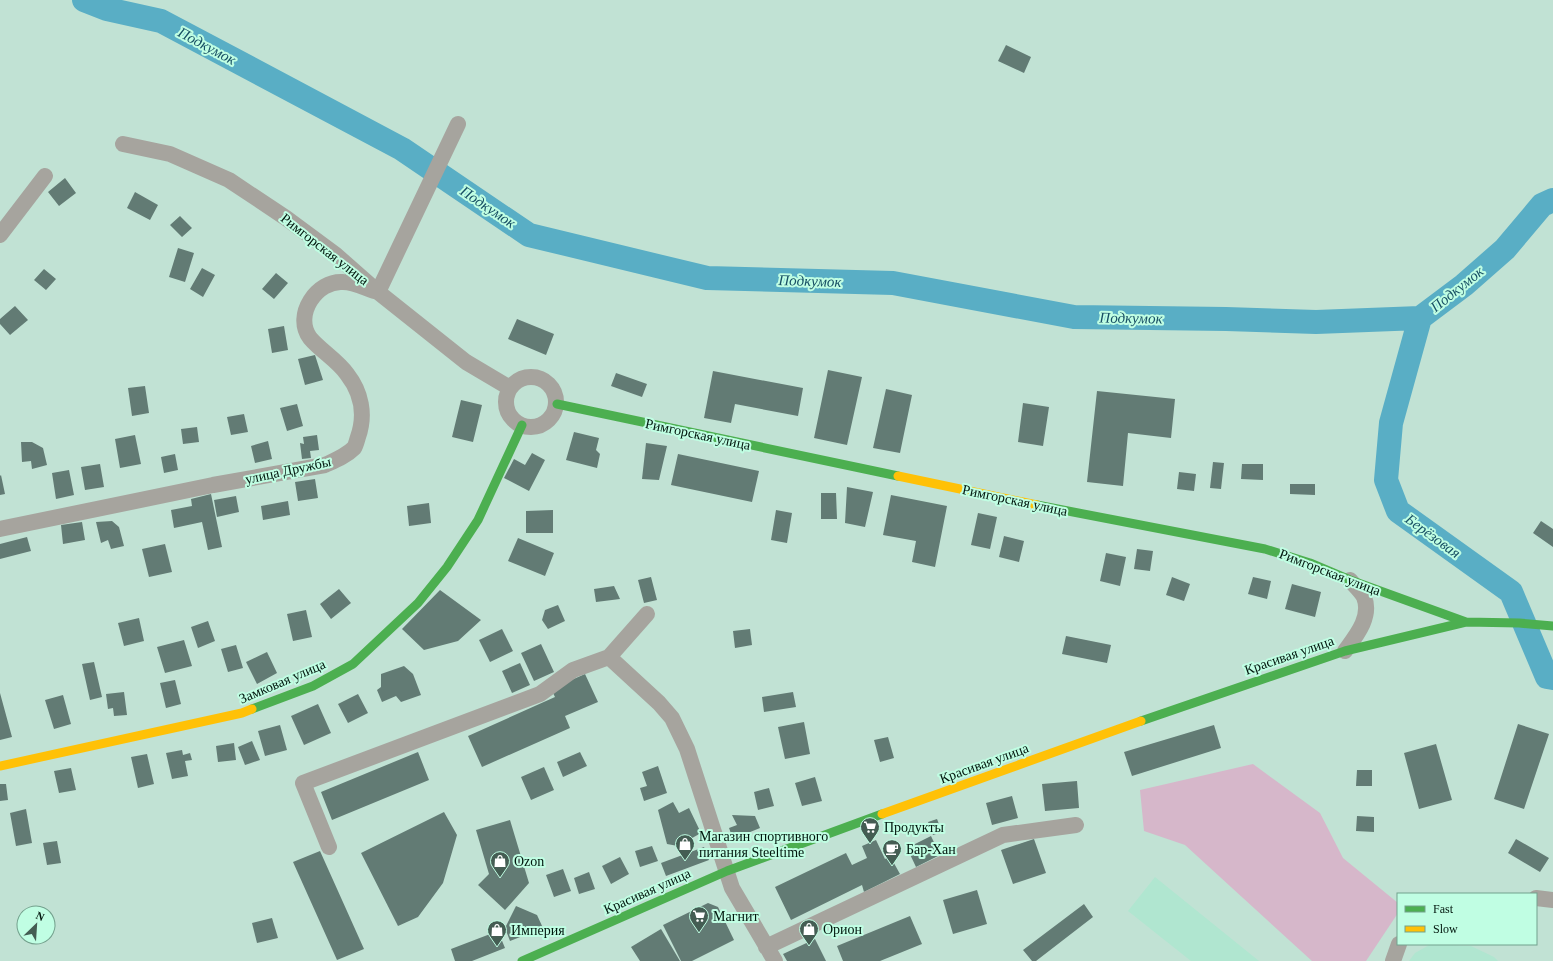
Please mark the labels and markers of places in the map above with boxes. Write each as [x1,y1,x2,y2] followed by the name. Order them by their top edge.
[859,816,881,844] supermarket icon: Продукты
[884,820,945,835] place label: Продукты
[699,829,828,860] place label: Магазин спортивного питания Steeltime
[674,833,696,861] shop icon: Магазин спортивного питания Steeltime
[881,838,903,866] cafe icon: Бар-Хан
[906,842,956,857] place label: Бар-Хан
[489,850,511,878] shop icon: Ozon
[514,854,544,869] place label: Ozon
[688,905,710,933] supermarket icon: Магнит
[713,909,759,924] place label: Магнит
[798,918,820,946] shop icon: Орион
[486,919,508,947] shop icon: Империя
[823,922,863,937] place label: Орион
[511,923,565,938] place label: Империя

